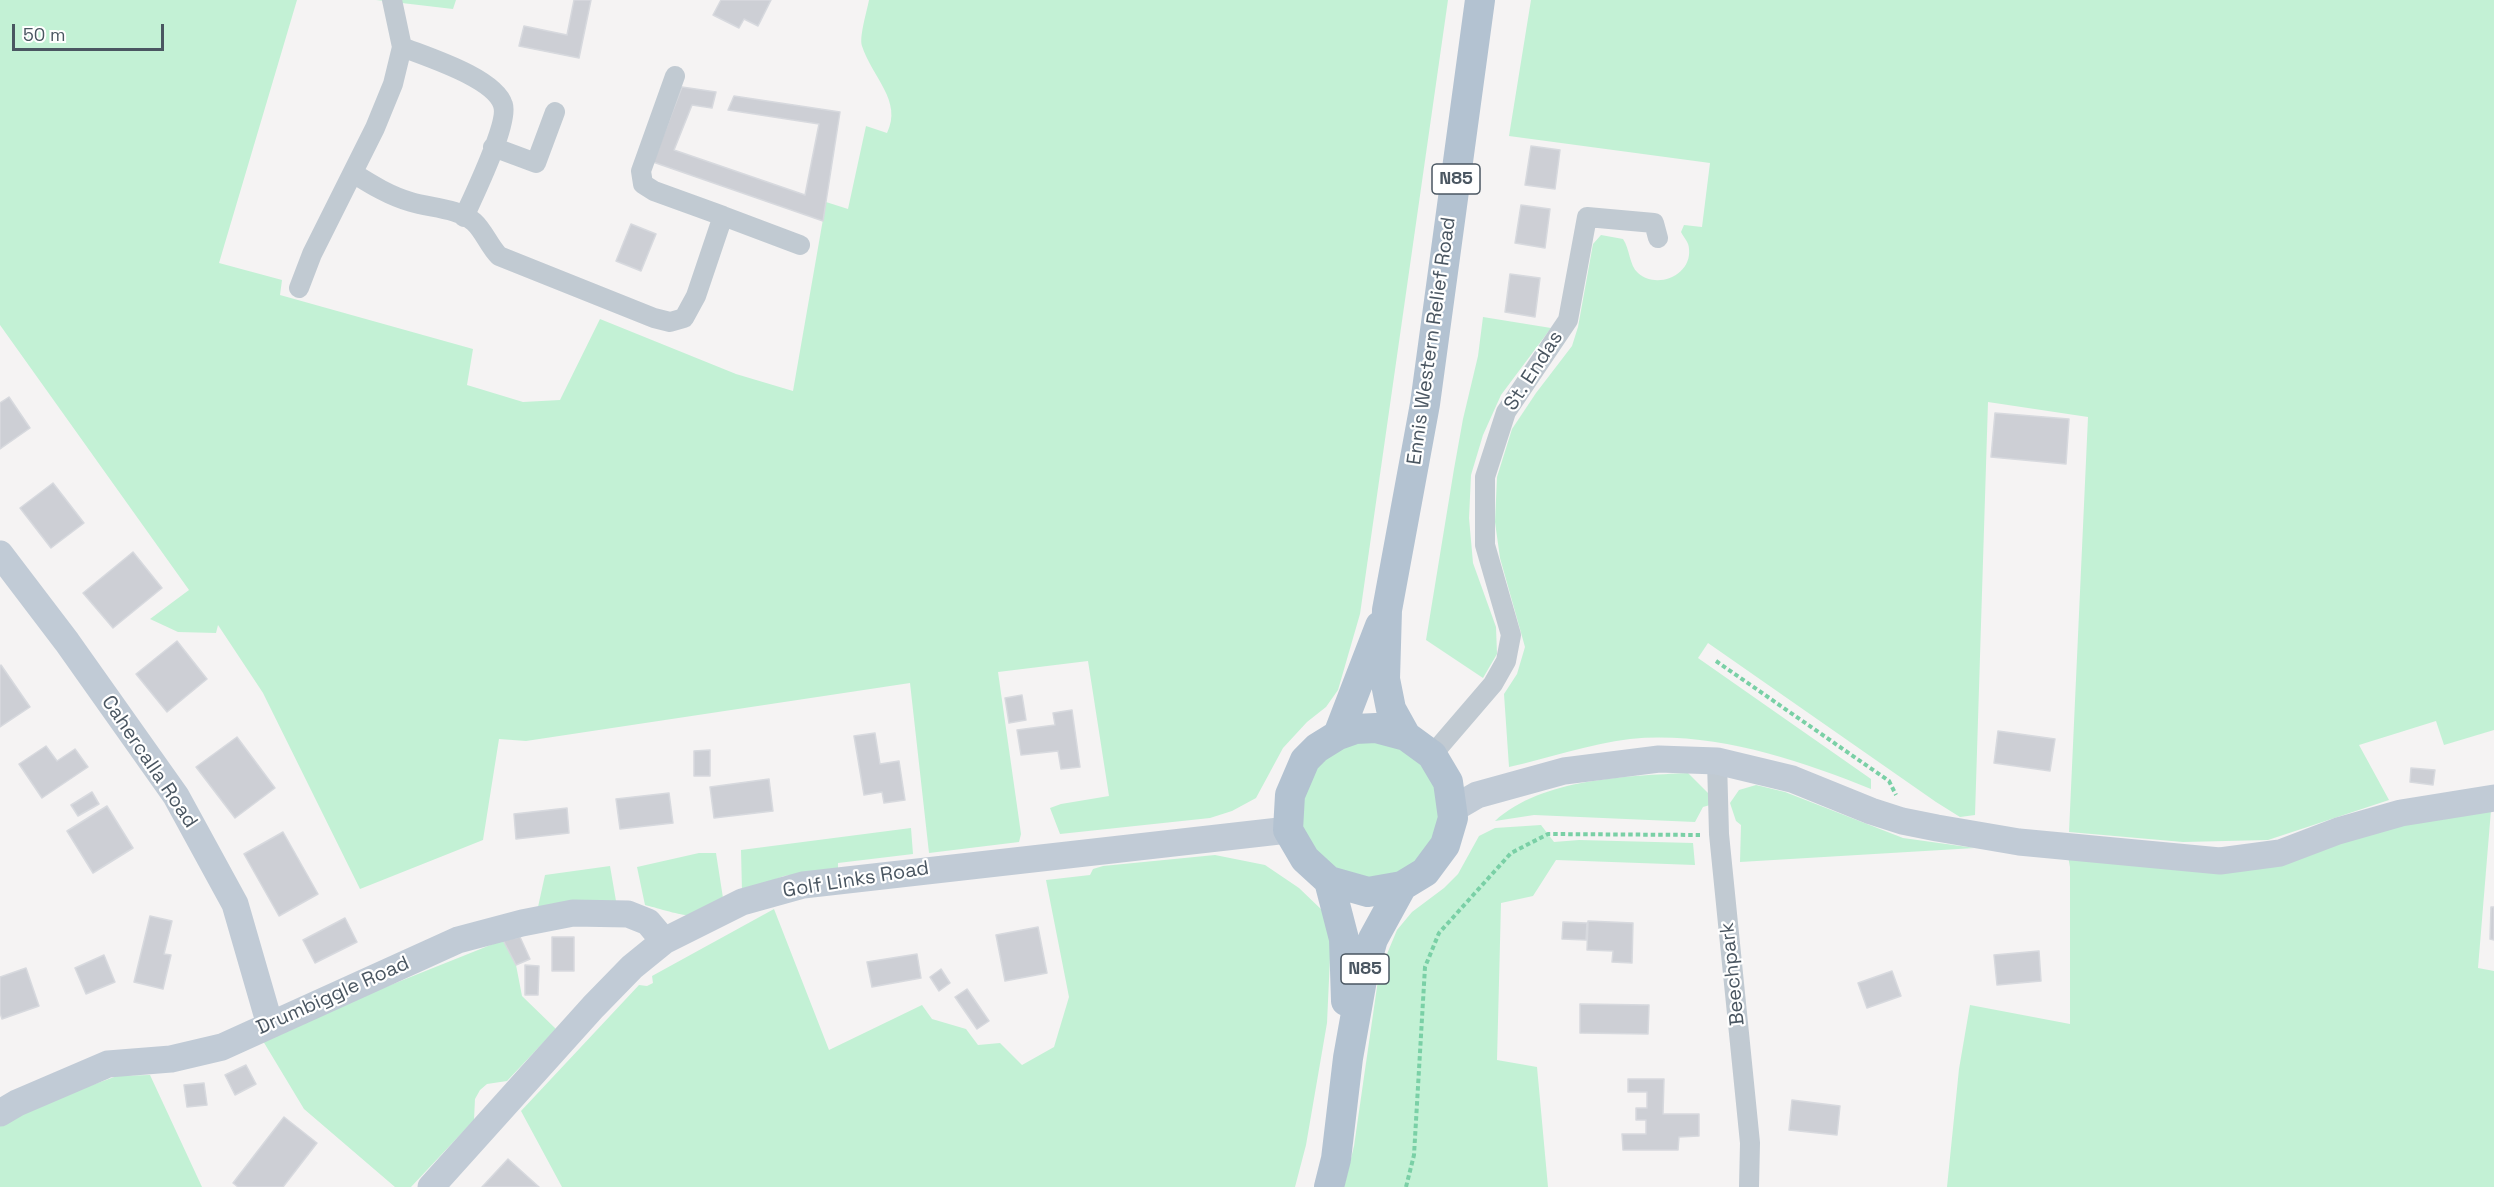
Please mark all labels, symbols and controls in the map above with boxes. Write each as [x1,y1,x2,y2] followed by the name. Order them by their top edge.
[15,12,166,50] scale bar
[23,23,65,46] text: 50 m
[1432,164,1480,194] road number: N85
[1403,215,1461,467] street label: Ennis Western Relief Road
[1499,327,1569,415] street label: St. Endas
[96,691,202,833] street label: Cahercalla Road
[781,857,931,903] street label: Golf Links Road
[1716,921,1750,1027] street label: Beechpark
[253,952,413,1040] street label: Drumbiggle Road
[1341,954,1389,984] road number: N85

